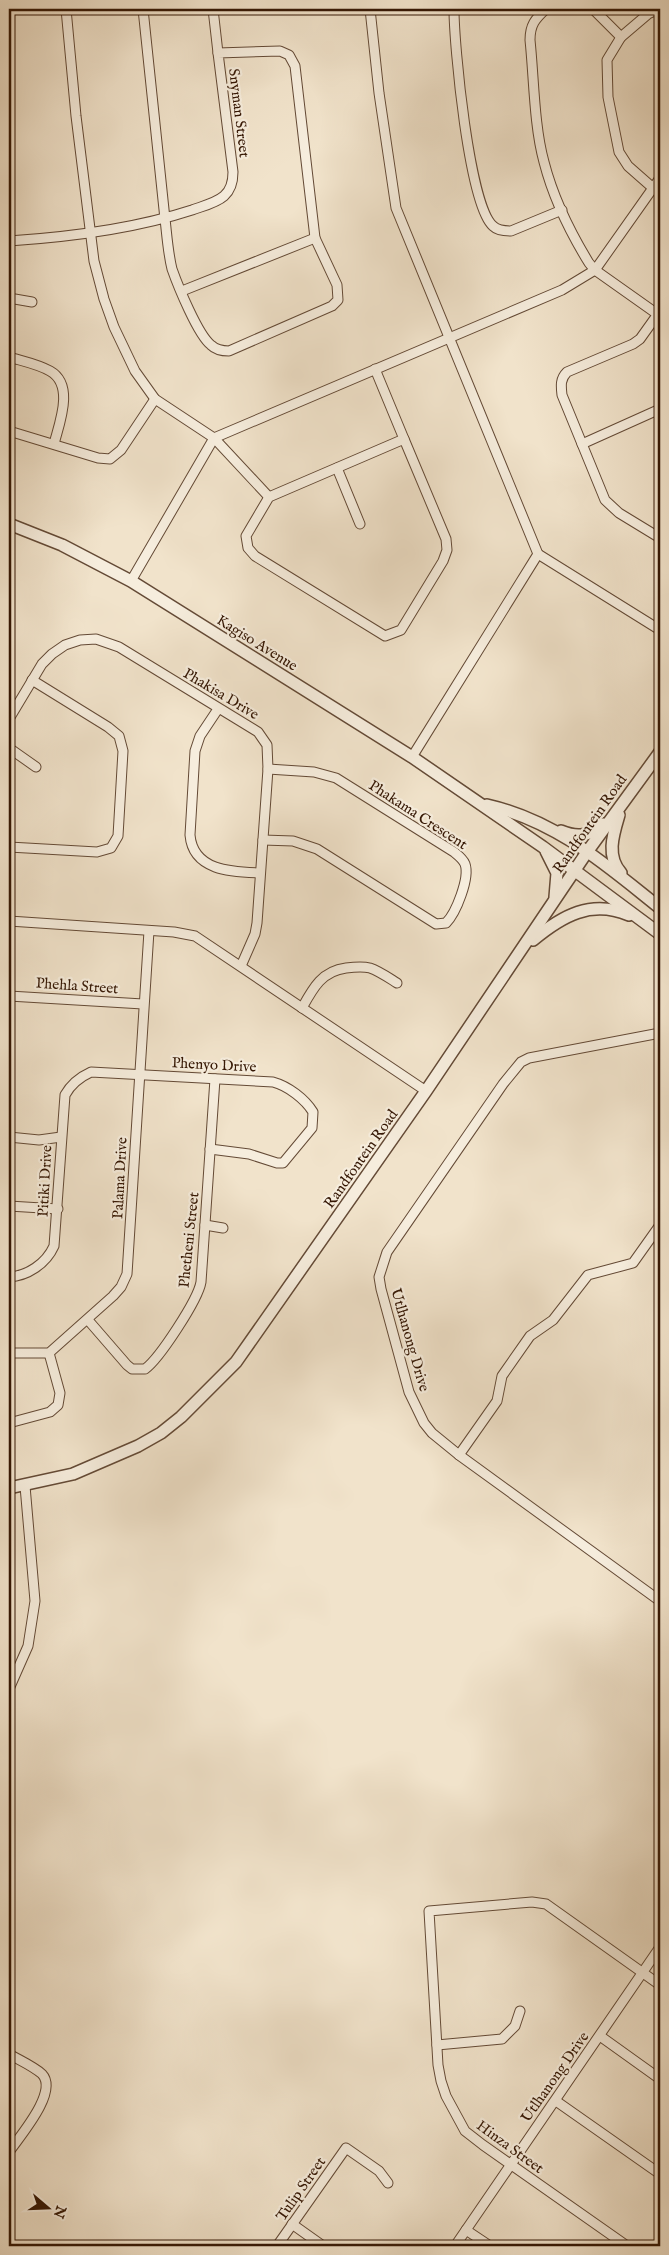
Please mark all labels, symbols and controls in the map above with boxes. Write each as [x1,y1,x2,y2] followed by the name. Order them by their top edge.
[224,67,254,159] street label: Snyman Street
[213,611,301,675] street label: Kagiso Avenue
[180,664,262,724] street label: Phakisa Drive
[549,770,632,877] street label: Randfontein Road
[365,776,471,854] street label: Phakama Crescent
[35,974,119,998] street label: Phehla Street
[171,1053,257,1077] street label: Phenyo Drive
[320,1105,403,1212] street label: Randfontein Road
[108,1136,132,1219] street label: Palama Drive
[34,1144,56,1217] street label: Pitiki Drive
[175,1191,203,1289] street label: Phetheni Street
[386,1286,434,1394] street label: Utlhanong Drive
[517,2028,593,2126] street label: Utlhanong Drive
[473,2116,547,2178] street label: Hinza Street
[272,2153,330,2225] street label: Tulip Street
[22,2182,72,2232] north arrow
[49,2202,70,2221] text: N

